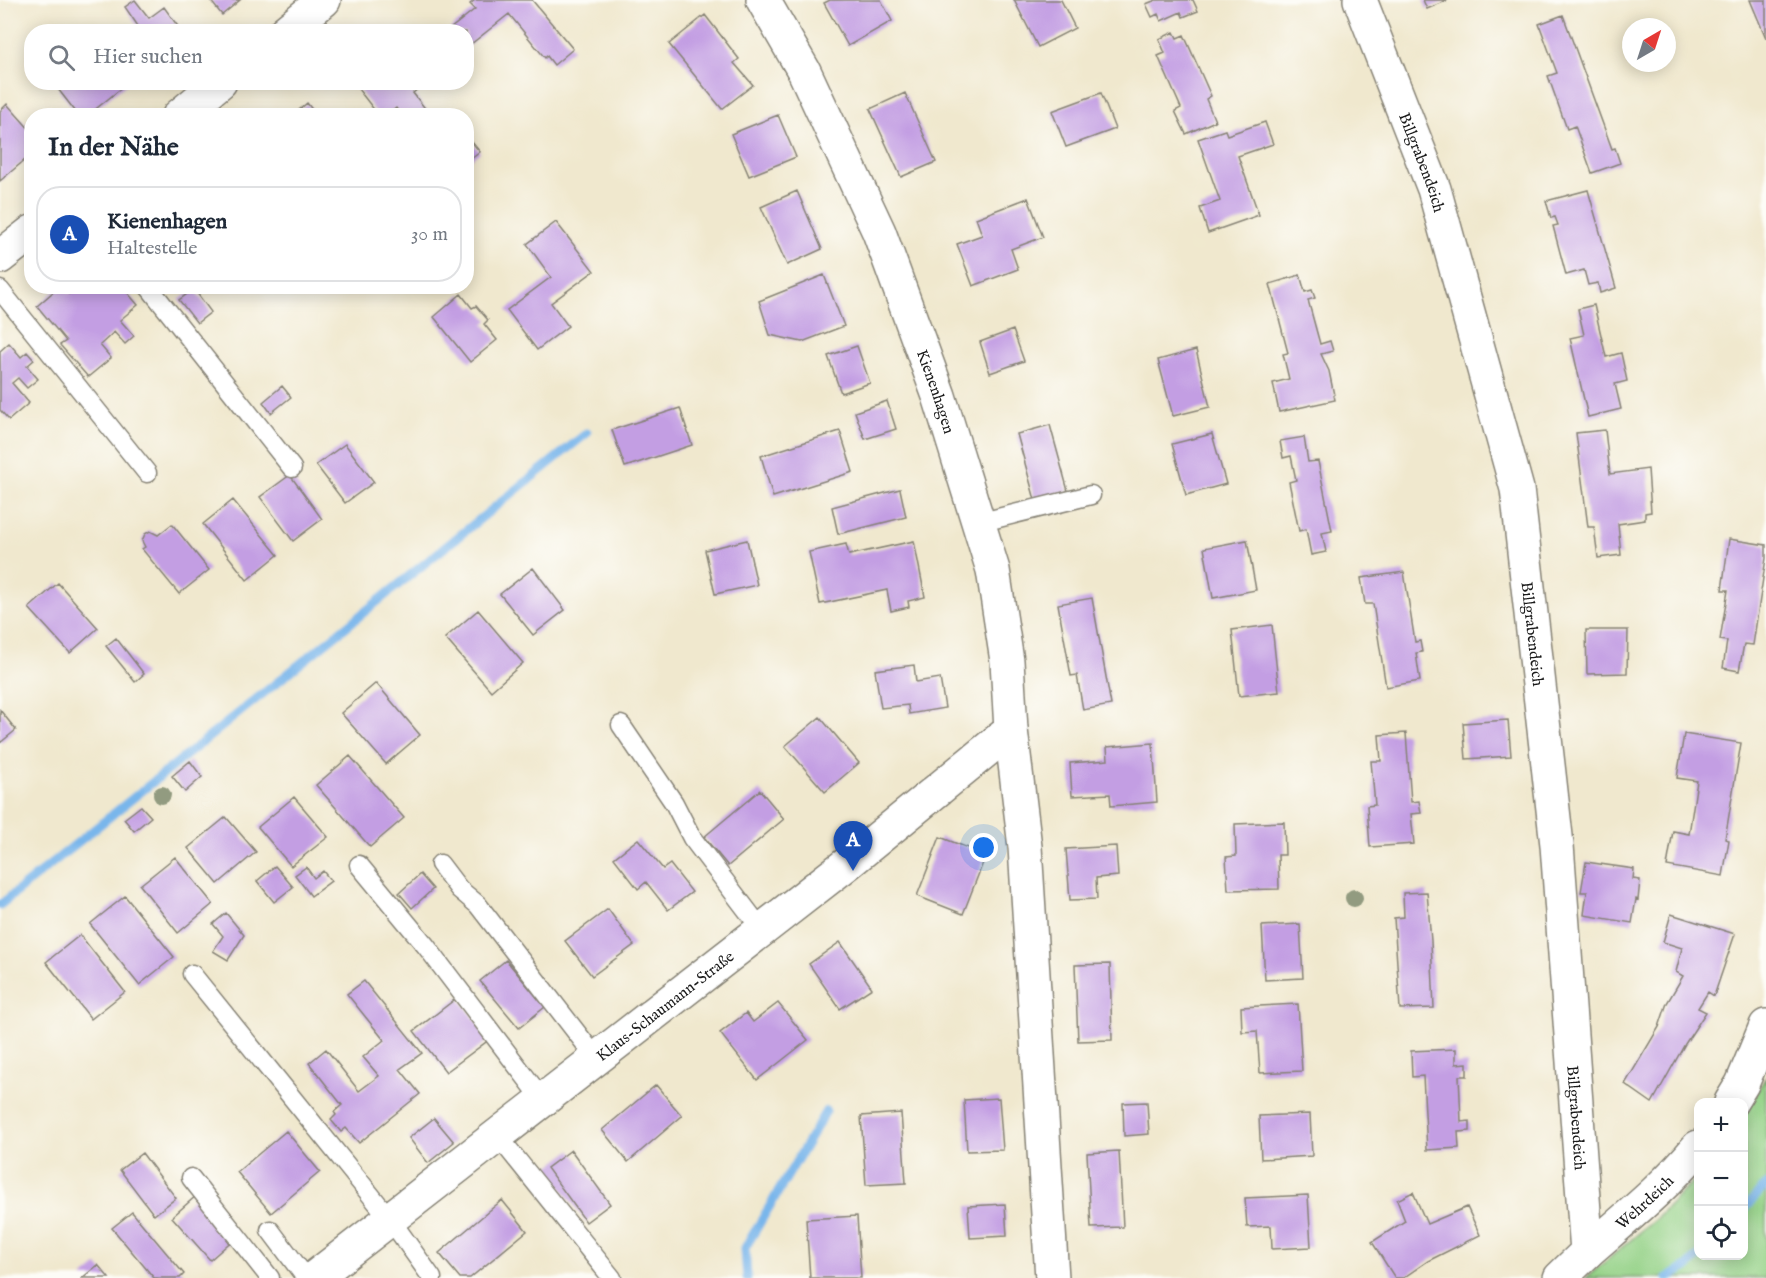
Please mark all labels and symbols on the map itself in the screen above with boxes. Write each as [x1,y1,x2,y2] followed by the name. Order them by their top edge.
[1622,18,1676,72] north arrow
[1393,110,1448,215] street label: Billgrabendeich
[911,347,958,437] street label: Kienenhagen
[1515,581,1547,688] street label: Billgrabendeich
[834,822,872,871] pin: A
[969,833,998,862] your location
[593,947,739,1067] street label: Klaus-Schaumann-Straße
[1561,1065,1589,1172] street label: Billgrabendeich
[1612,1171,1679,1235] street label: Wehrdeich

